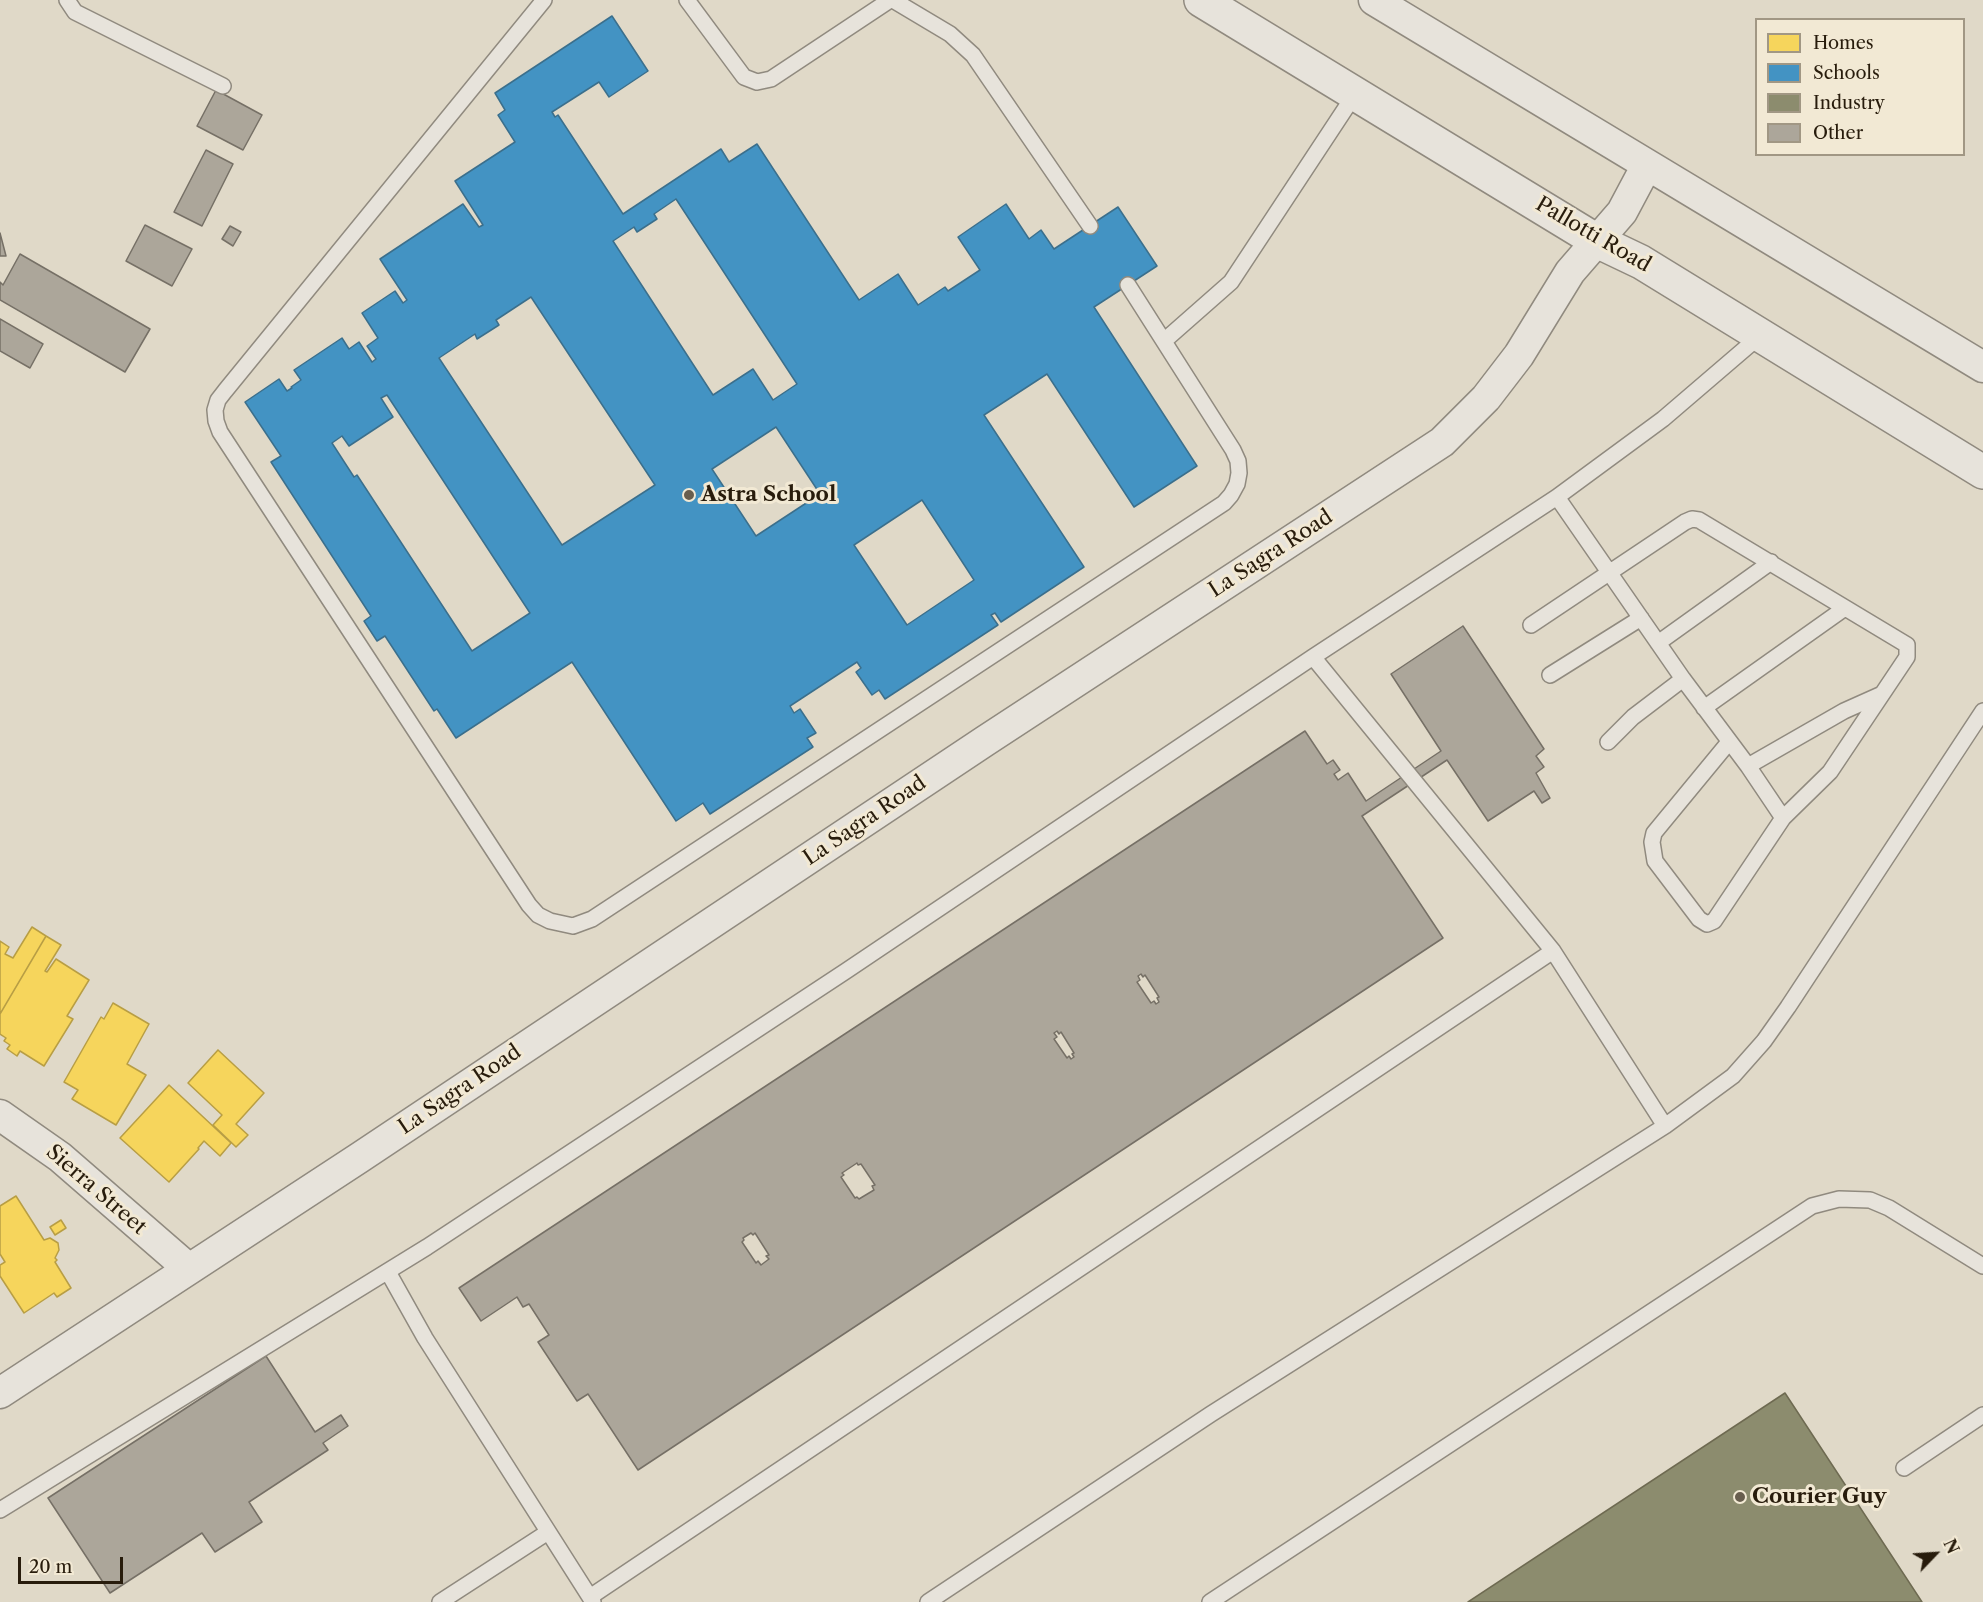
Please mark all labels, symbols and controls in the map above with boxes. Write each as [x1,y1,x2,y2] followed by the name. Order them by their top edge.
[1755,18,1965,156] legend
[1813,32,1874,54] text: Homes
[1813,62,1880,84] text: Schools
[1813,92,1885,114] text: Industry
[1813,122,1863,144] text: Other
[1531,192,1655,278] street label: Pallotti Road
[701,482,836,508] place label: Astra School
[682,488,696,502] marker: Astra School
[1204,505,1338,603] street label: La Sagra Road
[799,771,931,871] street label: La Sagra Road
[394,1040,526,1140] street label: La Sagra Road
[41,1140,151,1240] street label: Sierra Street
[1752,1484,1886,1510] place label: Courier Guy
[1733,1490,1747,1504] marker: Courier Guy
[1905,1524,1965,1584] north arrow
[1939,1536,1963,1557] text: N
[21,1545,126,1583] scale bar
[29,1556,72,1578] text: 20 m

